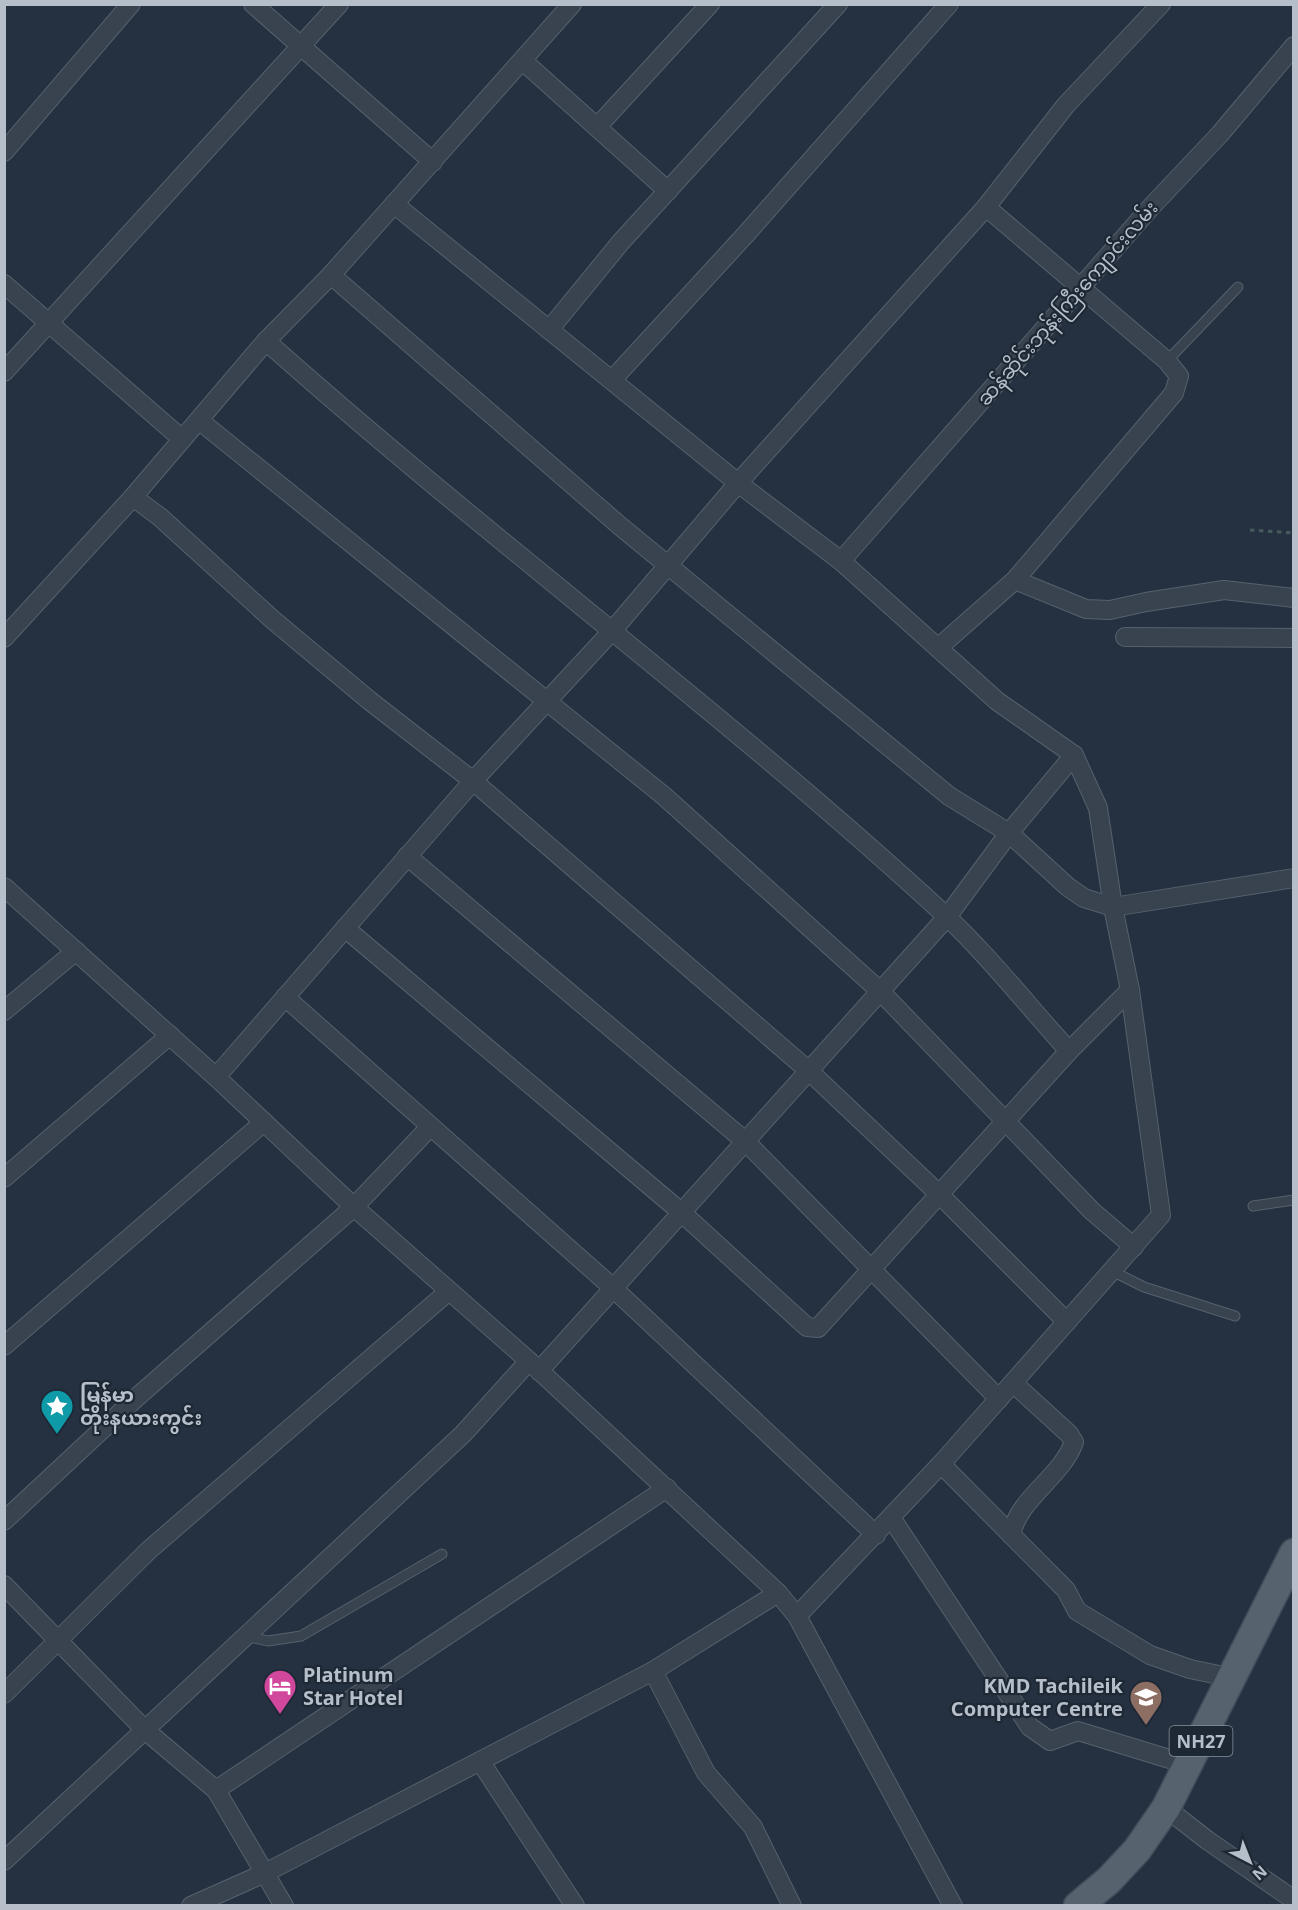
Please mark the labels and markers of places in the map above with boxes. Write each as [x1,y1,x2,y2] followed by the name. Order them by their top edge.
[80,1381,202,1434] place label: မြန်မာ တိုးနယားကွင်း
[39,1388,75,1435] place icon: မြန်မာ တိုးနယားကွင်း
[303,1661,403,1711] place label: Platinum Star Hotel
[262,1668,298,1715] hotel icon: Platinum Star Hotel
[951,1672,1124,1722] place label: KMD Tachileik Computer Centre
[1128,1679,1164,1726] school or university icon: KMD Tachileik Computer Centre

